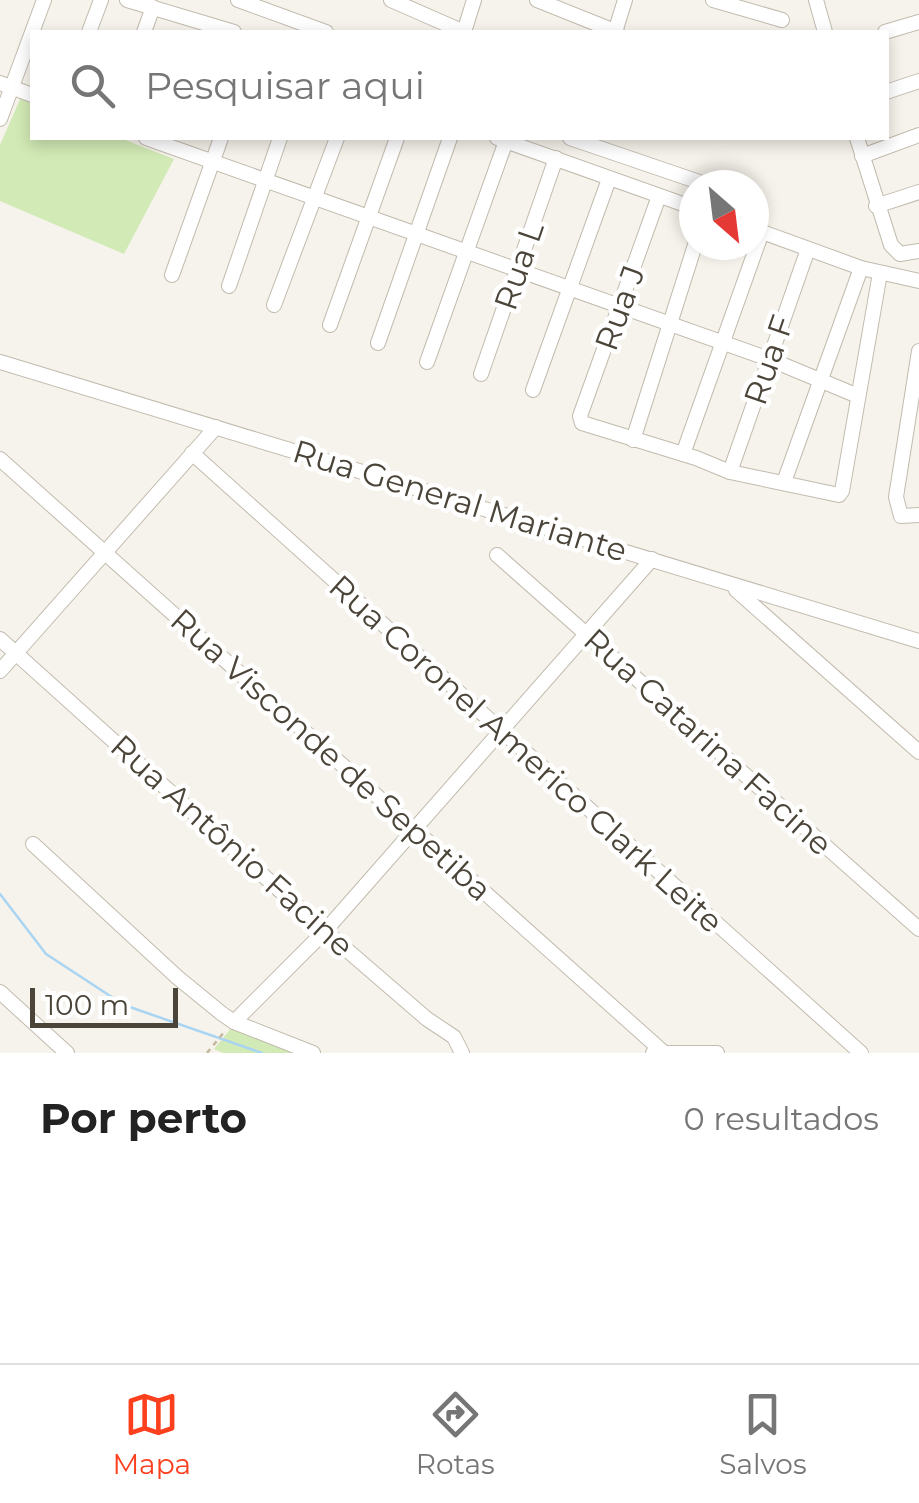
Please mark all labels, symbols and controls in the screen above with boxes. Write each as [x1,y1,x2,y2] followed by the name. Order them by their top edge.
[30,30,889,140] search box
[65,58,120,113] icon: search
[145,62,425,109] text: Pesquisar aqui
[679,170,769,260] north arrow
[485,216,552,315] street label: Rua L
[586,260,653,356] street label: Rua J
[735,310,802,410] street label: Rua F
[288,431,632,570] street label: Rua General Mariante
[321,566,731,941] street label: Rua Coronel Americo Clark Leite
[163,600,500,909] street label: Rua Visconde de Sepetiba
[576,620,840,863] street label: Rua Catarina Facine
[103,726,362,965] street label: Rua Antônio Facine
[30,983,178,1028] scale bar
[45,988,129,1022] text: 100 m
[40,1092,247,1144] text: Por perto
[684,1099,879,1138] text: 0 resultados
[112,1387,191,1481] tab: Mapa
[416,1387,495,1481] tab: Rotas
[719,1387,807,1481] tab: Salvos

